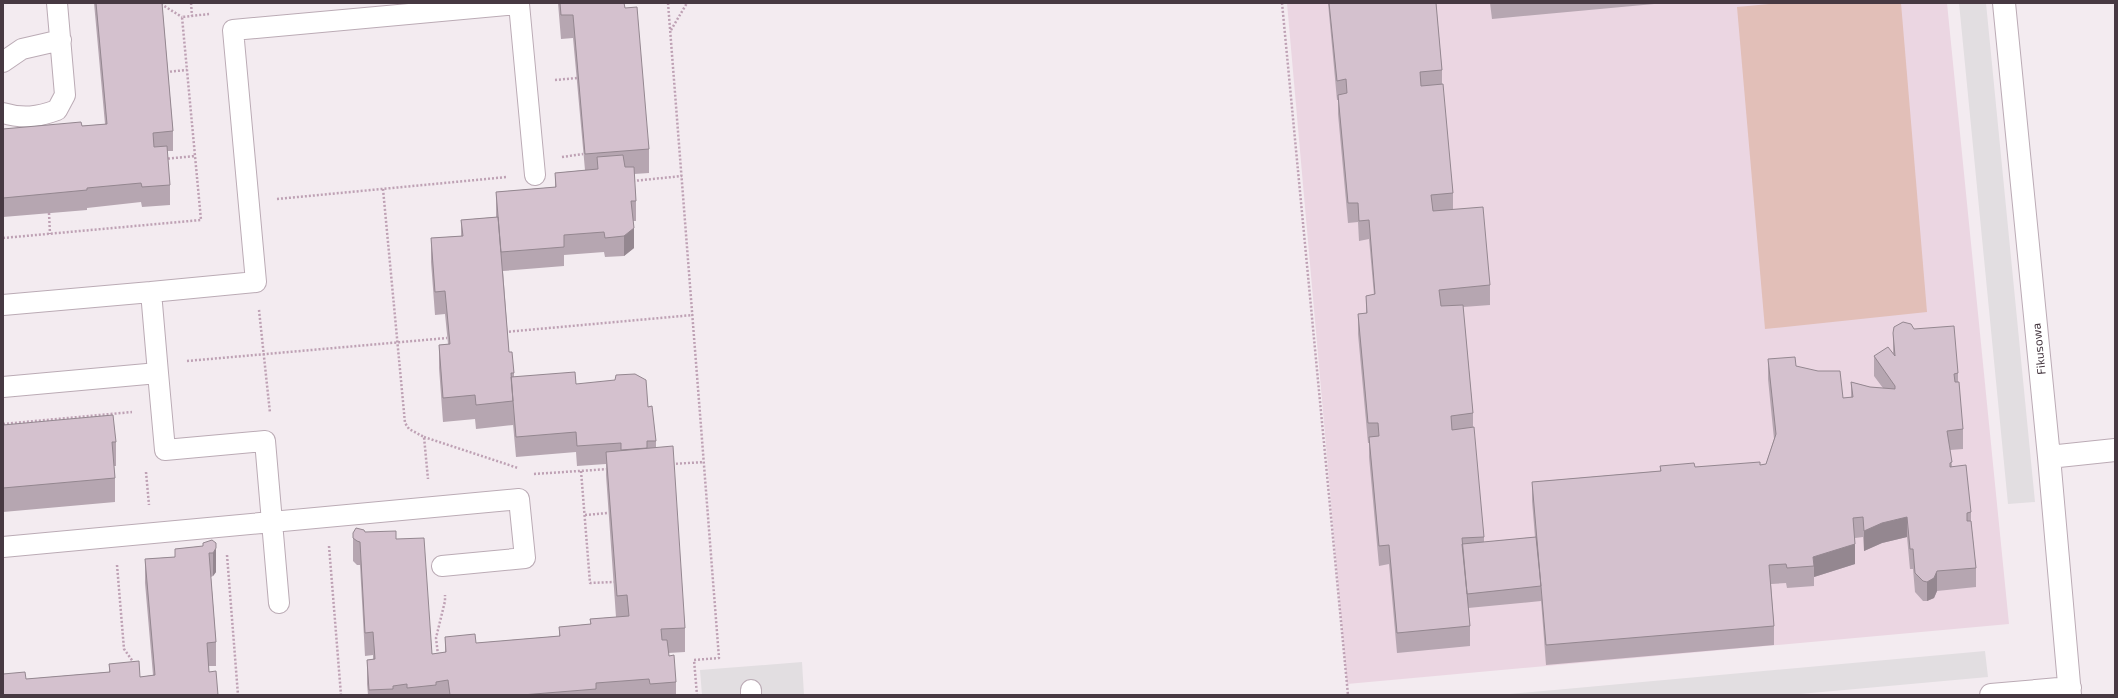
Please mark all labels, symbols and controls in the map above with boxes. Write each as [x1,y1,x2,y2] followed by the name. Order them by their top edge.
[2028,323,2048,375] street label: Fikusowa

